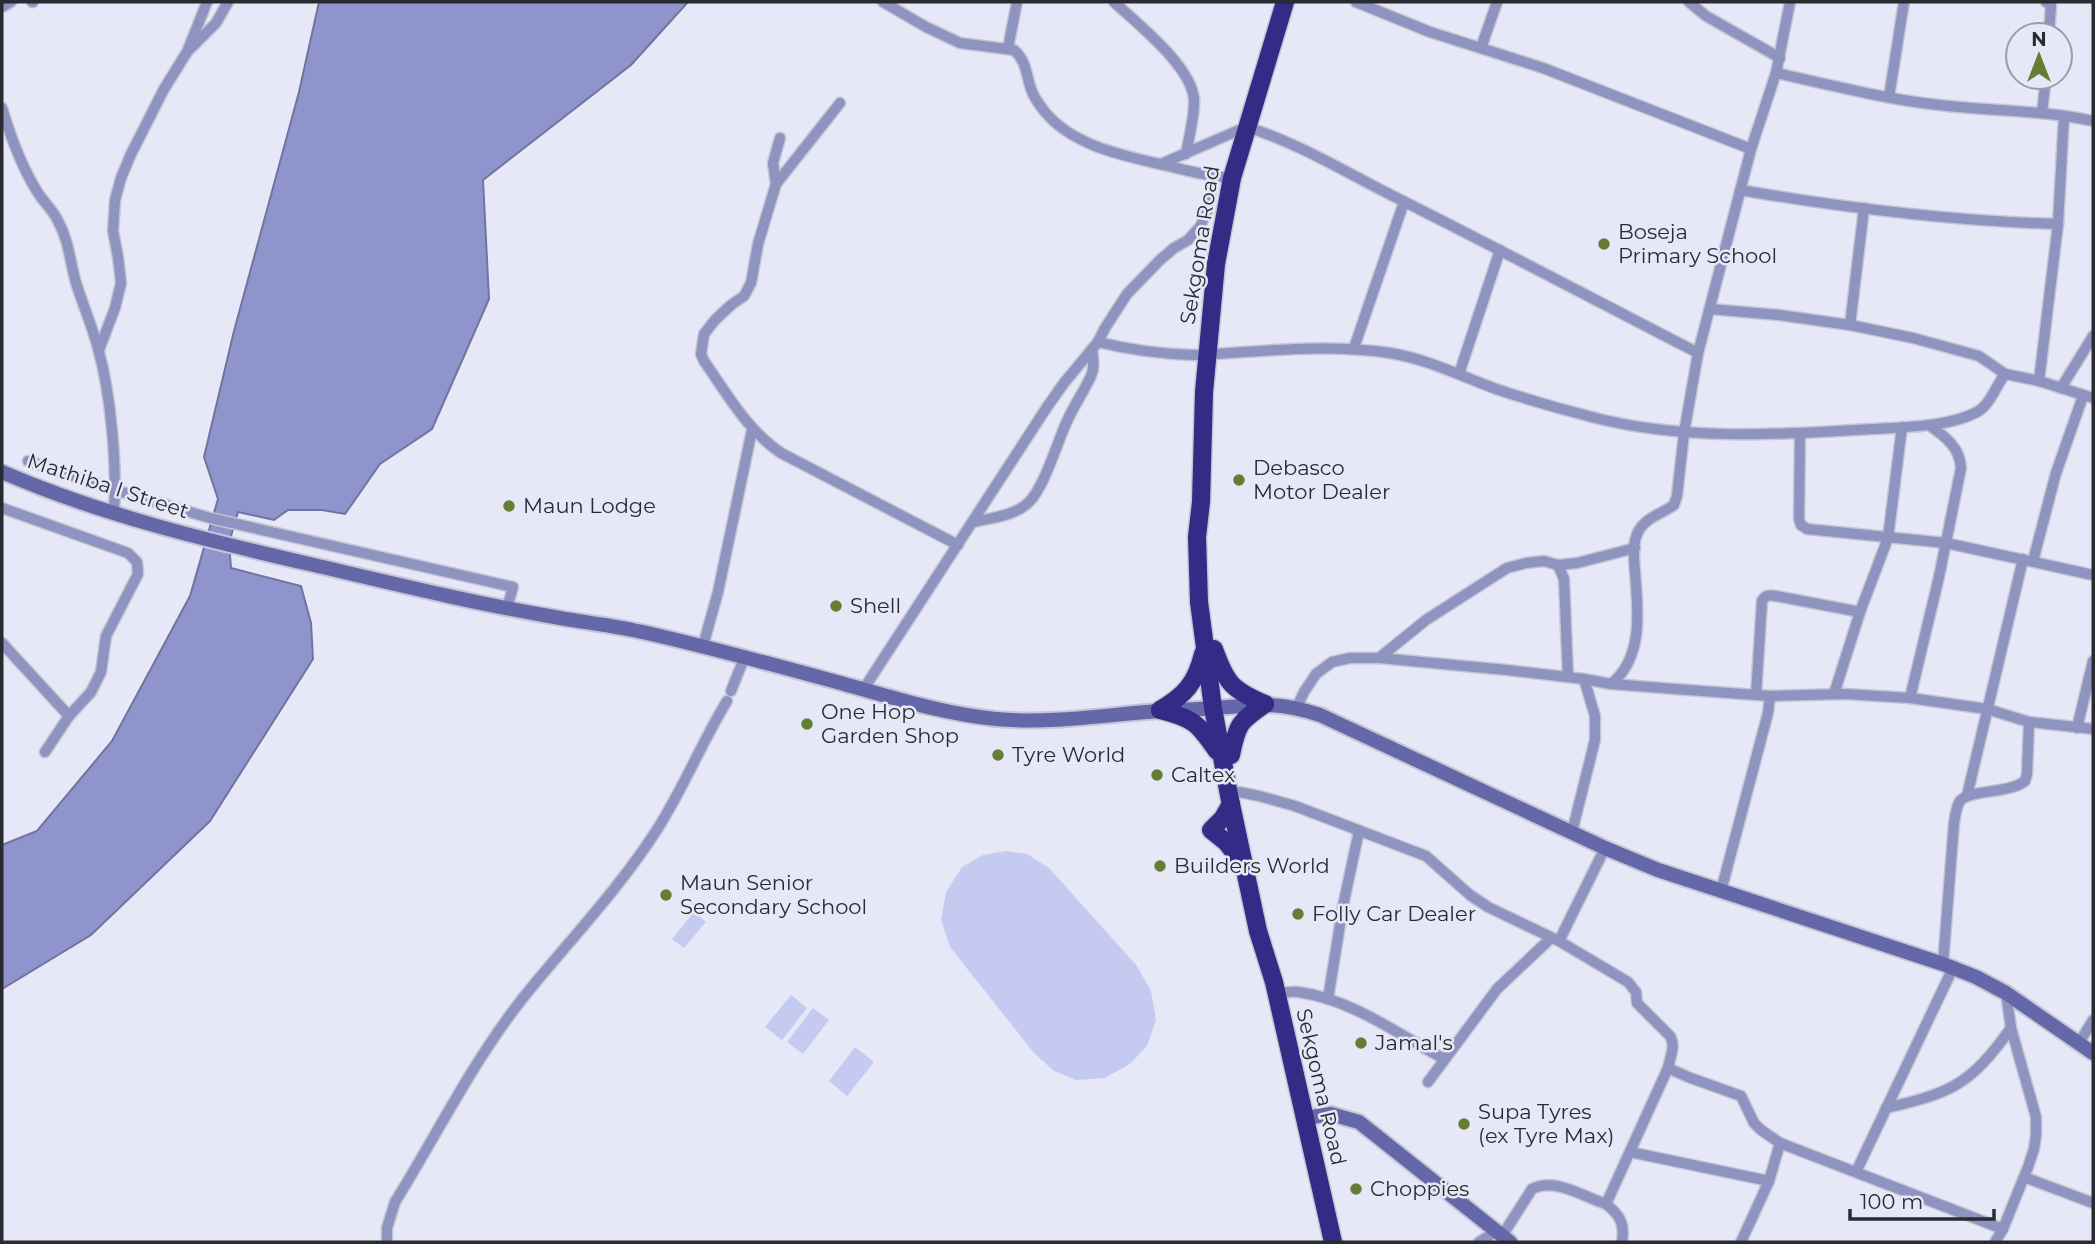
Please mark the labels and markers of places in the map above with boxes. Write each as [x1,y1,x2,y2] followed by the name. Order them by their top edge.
[1618,219,1777,268] place label: Boseja Primary School
[1596,236,1612,252] marker: Boseja Primary School
[1253,455,1390,504] place label: Debasco Motor Dealer
[1231,472,1247,488] marker: Debasco Motor Dealer
[523,493,656,518] place label: Maun Lodge
[501,498,517,514] marker: Maun Lodge
[850,593,901,618] place label: Shell
[828,598,844,614] marker: Shell
[821,699,959,748] place label: One Hop Garden Shop
[799,716,815,732] marker: One Hop Garden Shop
[1012,742,1125,767] place label: Tyre World
[990,747,1006,763] marker: Tyre World
[1171,762,1235,787] place label: Caltex
[1149,767,1165,783] marker: Caltex
[1174,853,1330,878] place label: Builders World
[1152,858,1168,874] marker: Builders World
[680,870,867,919] place label: Maun Senior Secondary School
[658,887,674,903] marker: Maun Senior Secondary School
[1312,901,1476,926] place label: Folly Car Dealer
[1290,906,1306,922] marker: Folly Car Dealer
[1374,1030,1453,1055] place label: Jamal's
[1353,1035,1369,1051] marker: Jamal's
[1478,1099,1614,1148] place label: Supa Tyres (ex Tyre Max)
[1456,1116,1472,1132] marker: Supa Tyres (ex Tyre Max)
[1370,1176,1469,1201] place label: Choppies
[1348,1181,1364,1197] marker: Choppies

